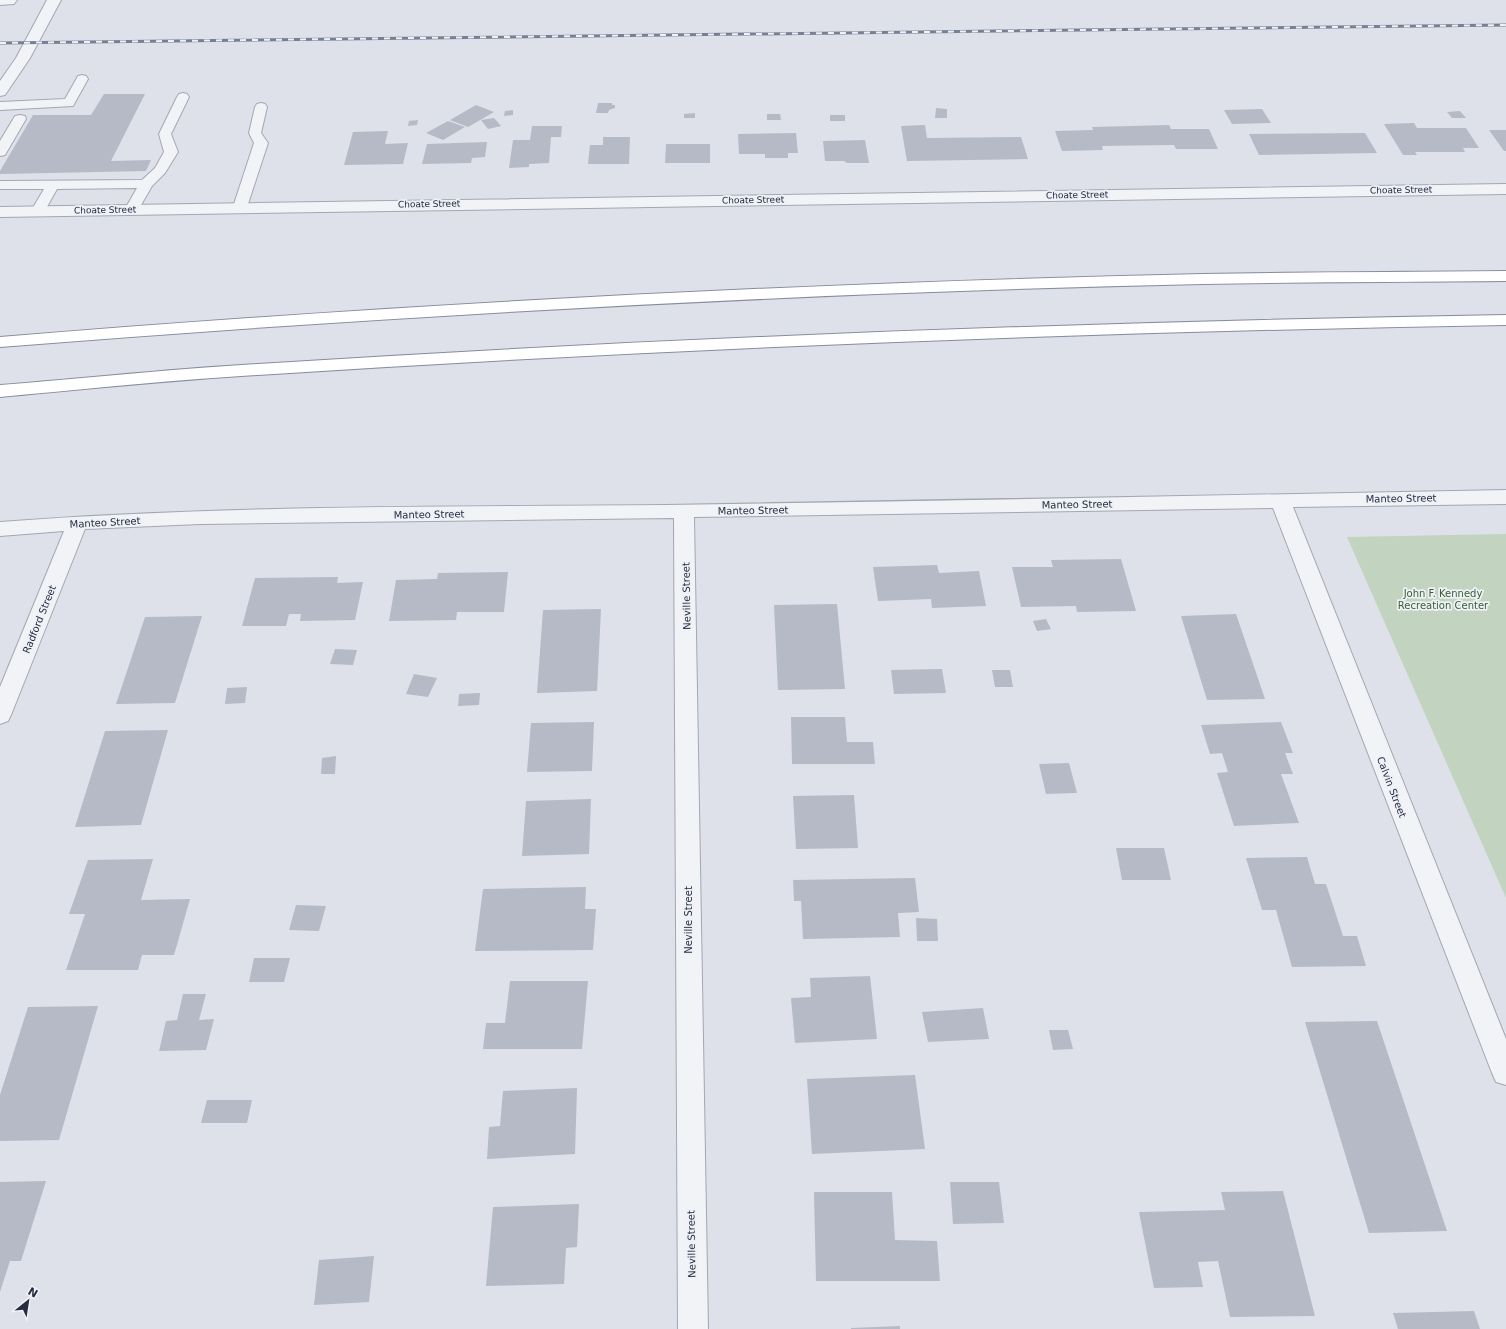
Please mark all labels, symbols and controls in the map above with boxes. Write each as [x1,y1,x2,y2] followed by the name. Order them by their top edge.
[1370,184,1433,196] street label: Choate Street
[1046,189,1109,201] street label: Choate Street
[722,194,785,206] street label: Choate Street
[398,198,461,210] street label: Choate Street
[74,204,137,216] street label: Choate Street
[1365,492,1437,505] street label: Manteo Street
[1041,498,1113,511] street label: Manteo Street
[717,504,789,517] street label: Manteo Street
[393,508,465,521] street label: Manteo Street
[69,515,141,530] street label: Manteo Street
[680,562,693,630] street label: Neville Street
[21,583,58,655] street label: Radford Street
[1398,588,1489,611] park label: John F. Kennedy Recreation Center
[1375,755,1408,819] street label: Calvin Street
[683,886,694,954] street label: Neville Street
[685,1210,698,1278] street label: Neville Street
[8,1281,48,1321] north arrow
[26,1285,40,1301] text: N

